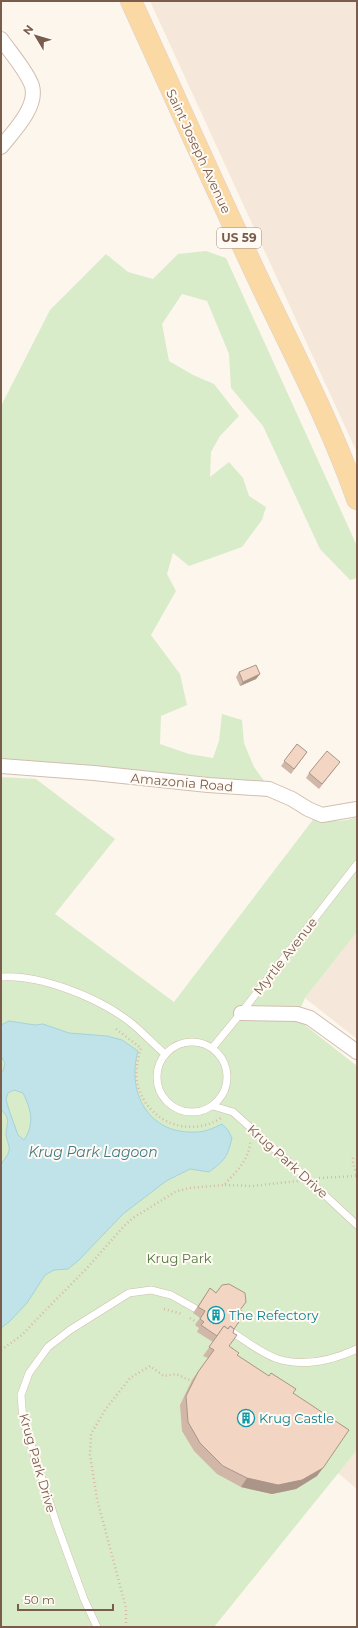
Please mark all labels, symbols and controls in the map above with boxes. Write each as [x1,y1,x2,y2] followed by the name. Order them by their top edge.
[16,16,56,56] north arrow
[20,22,36,38] text: N
[163,86,235,216] street label: Saint Joseph Avenue
[217,228,261,248] road number: US 59
[130,770,234,794] street label: Amazonia Road
[250,914,320,998] street label: Myrtle Avenue
[245,1121,332,1201] street label: Krug Park Drive
[28,1143,158,1161] water label: Krug Park Lagoon
[146,1250,212,1266] park label: Krug Park
[206,1305,226,1325] building icon: The Refectory
[229,1307,320,1323] place label: The Refectory
[236,1408,256,1428] building icon: Krug Castle
[259,1410,334,1426] place label: Krug Castle
[16,1412,60,1515] street label: Krug Park Drive
[18,1586,113,1612] scale bar
[24,1592,55,1607] text: 50 m

